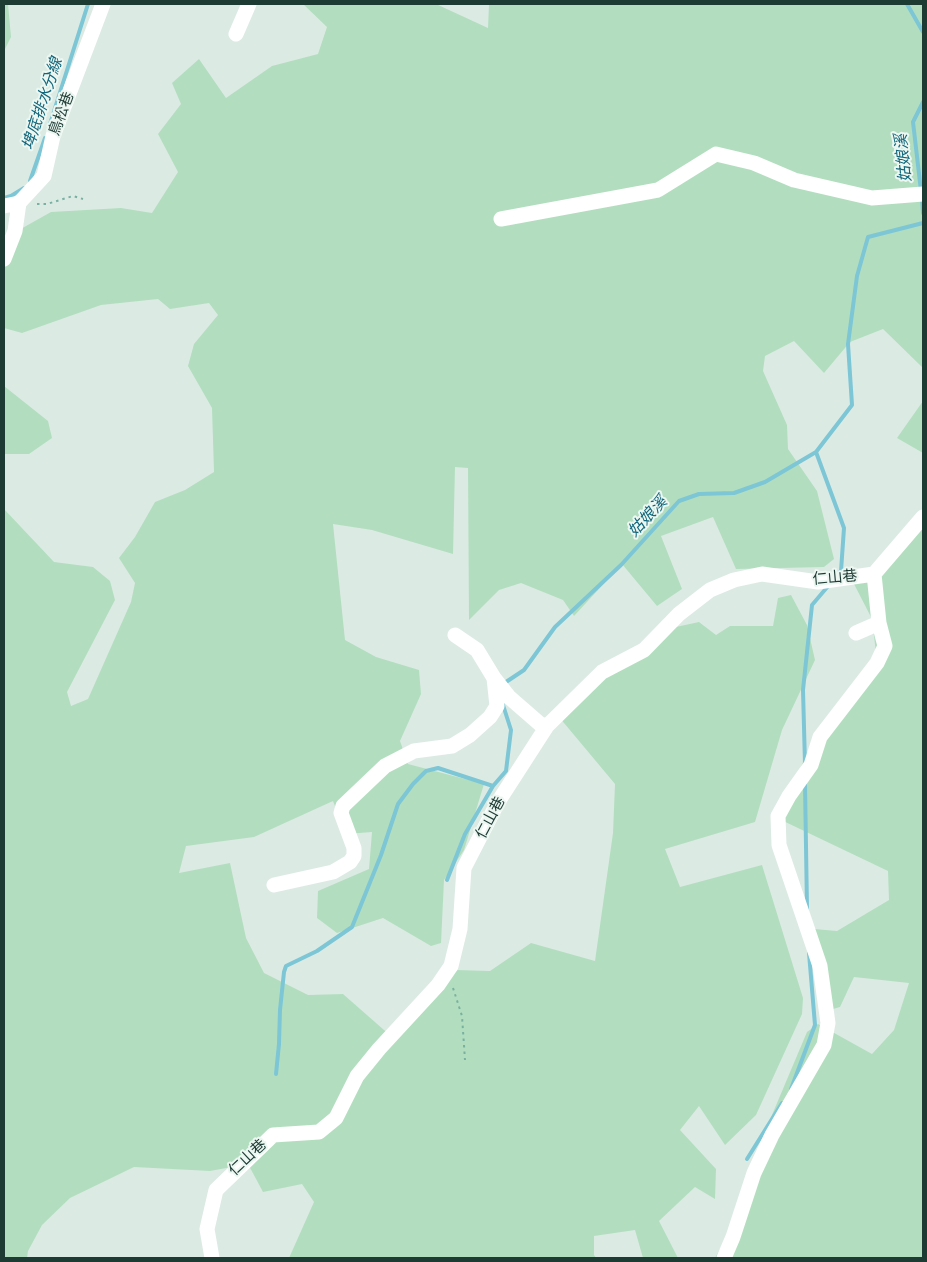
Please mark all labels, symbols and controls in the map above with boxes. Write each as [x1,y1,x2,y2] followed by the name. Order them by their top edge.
[19,55,67,153] water label: 埤底排水分線
[46,90,78,138] street label: 鳥松巷
[892,133,916,183] water label: 姑娘溪
[625,493,671,541] water label: 姑娘溪
[812,567,858,589] street label: 仁山巷
[472,794,510,842] street label: 仁山巷
[225,1136,271,1180] street label: 仁山巷

